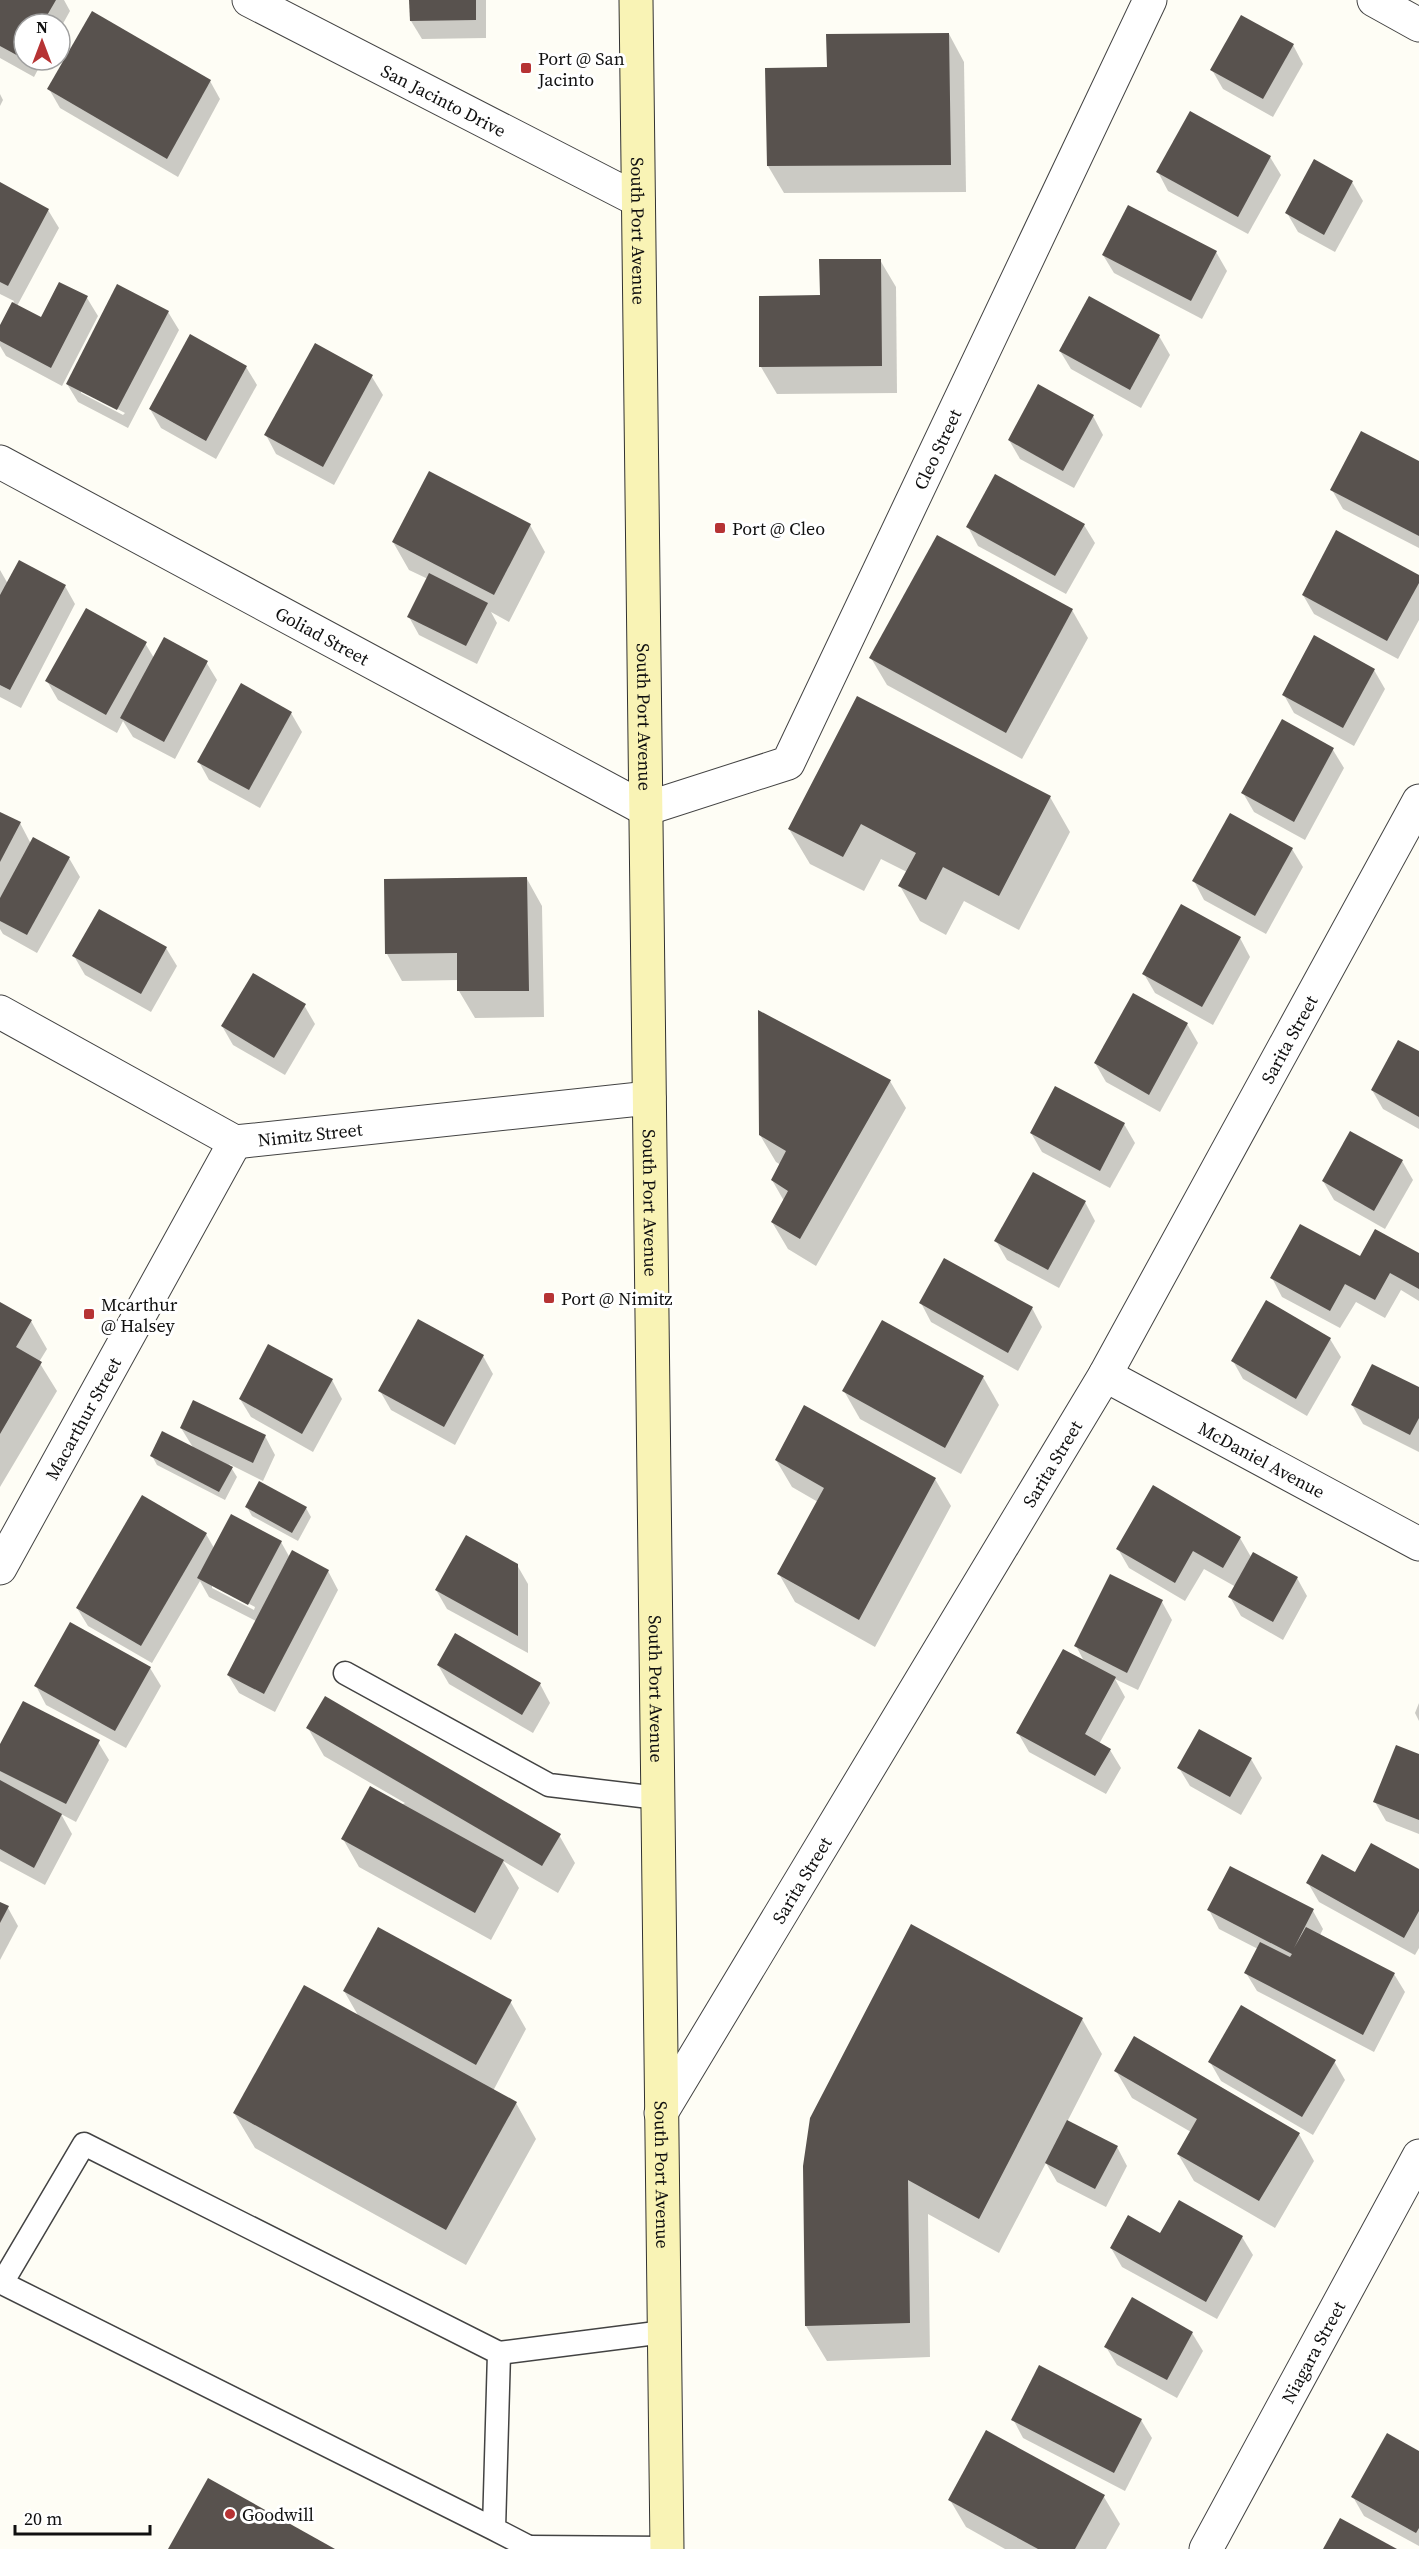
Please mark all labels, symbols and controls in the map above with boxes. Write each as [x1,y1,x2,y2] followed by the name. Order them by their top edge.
[12,12,72,72] north arrow
[36,16,48,38] text: N
[537,46,625,92] place label: Port @ San Jacinto
[377,58,511,143] street label: San Jacinto Drive
[519,61,533,75] marker: Port @ San Jacinto
[625,157,652,305] street label: South Port Avenue
[907,405,967,494] street label: Cleo Street
[732,516,825,541] place label: Port @ Cleo
[713,521,727,535] marker: Port @ Cleo
[271,600,374,671] street label: Goliad Street
[631,643,658,791] street label: South Port Avenue
[1254,991,1323,1088] street label: Sarita Street
[256,1116,364,1152] street label: Nimitz Street
[637,1129,664,1277] street label: South Port Avenue
[561,1286,673,1311] place label: Port @ Nimitz
[542,1291,556,1305] marker: Port @ Nimitz
[101,1292,178,1338] place label: Mcarthur @ Halsey
[82,1307,96,1321] marker: Mcarthur @ Halsey
[39,1352,127,1484] street label: Macarthur Street
[1016,1415,1088,1512] street label: Sarita Street
[1194,1415,1329,1504] street label: McDaniel Avenue
[643,1615,670,1763] street label: South Port Avenue
[765,1832,837,1928] street label: Sarita Street
[649,2101,676,2249] street label: South Port Avenue
[1275,2296,1351,2408] street label: Niagara Street
[15,2498,150,2536] scale bar
[242,2502,314,2527] place label: Goodwill
[24,2506,62,2531] text: 20 m
[223,2507,237,2521] marker: Goodwill

